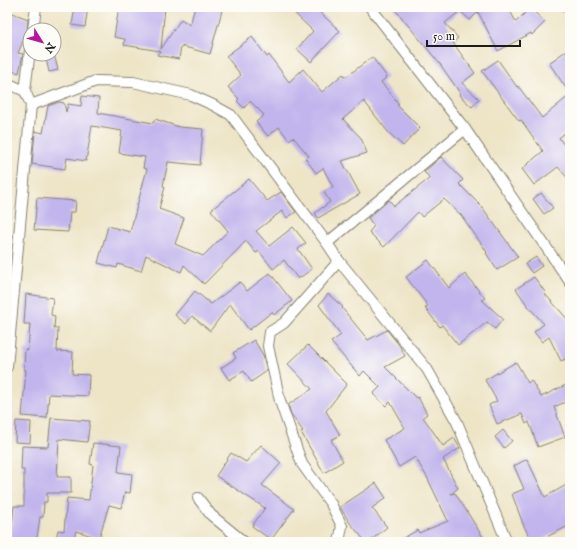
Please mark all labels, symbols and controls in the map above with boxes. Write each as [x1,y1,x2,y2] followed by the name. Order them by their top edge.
[22,22,62,62] north arrow
[427,22,520,48] scale bar
[433,29,455,44] text: 50 m
[40,39,58,56] text: N

